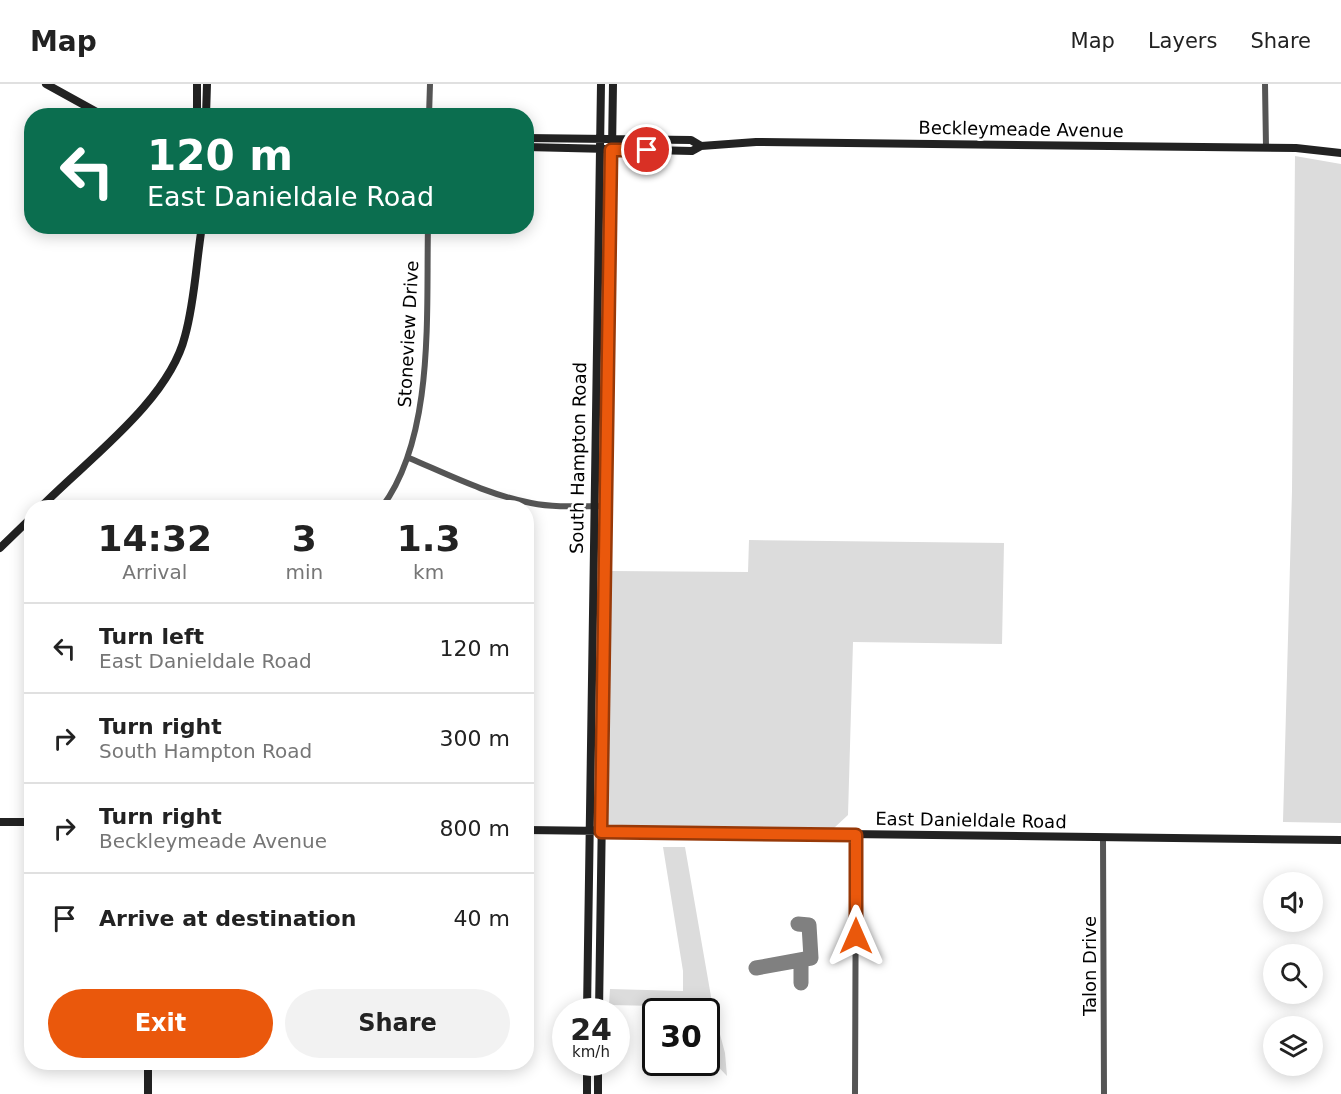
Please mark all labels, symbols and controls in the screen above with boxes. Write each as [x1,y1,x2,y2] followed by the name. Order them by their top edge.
[30,25,97,58] text: Map
[1071,29,1115,53] text: Map
[1148,29,1217,53] text: Layers
[1250,29,1311,53] text: Share
[918,117,1124,141] street label: Beckleymeade Avenue
[621,124,672,175] pin
[147,131,293,180] text: 120 m
[48,132,126,210] icon: left
[630,133,663,166] icon: arrive
[147,181,434,212] text: East Danieldale Road
[394,260,422,408] street label: Stoneview Drive
[566,362,590,554] street label: South Hampton Road
[97,518,212,559] text: 14:32
[292,518,317,559] text: 3
[397,518,461,559] text: 1.3
[122,560,187,584] text: Arrival
[286,560,323,584] text: min
[413,560,444,584] text: km
[99,624,204,649] text: Turn left
[48,632,81,665] icon: left
[440,636,510,661] text: 120 m
[99,649,312,673] text: East Danieldale Road
[99,714,222,739] text: Turn right
[48,722,81,755] icon: right
[440,726,510,751] text: 300 m
[99,739,312,763] text: South Hampton Road
[99,804,222,829] text: Turn right
[875,808,1067,832] street label: East Danieldale Road
[48,812,81,845] icon: right
[440,816,510,841] text: 800 m
[99,829,327,853] text: Beckleymeade Avenue
[1263,872,1323,1076] map controls
[1263,872,1323,932] button: sound
[48,902,81,935] icon: arrive
[824,904,888,968] position arrow
[99,906,356,931] text: Arrive at destination
[454,906,510,931] text: 40 m
[1079,916,1100,1017] street label: Talon Drive
[1263,944,1323,1004] button: search
[48,989,273,1058] button: Exit
[285,989,510,1058] button: Share
[642,998,720,1076] speed limit sign: 30
[570,1012,612,1047] text: 24
[1263,1016,1323,1076] button: layers
[572,1043,610,1061] text: km/h

